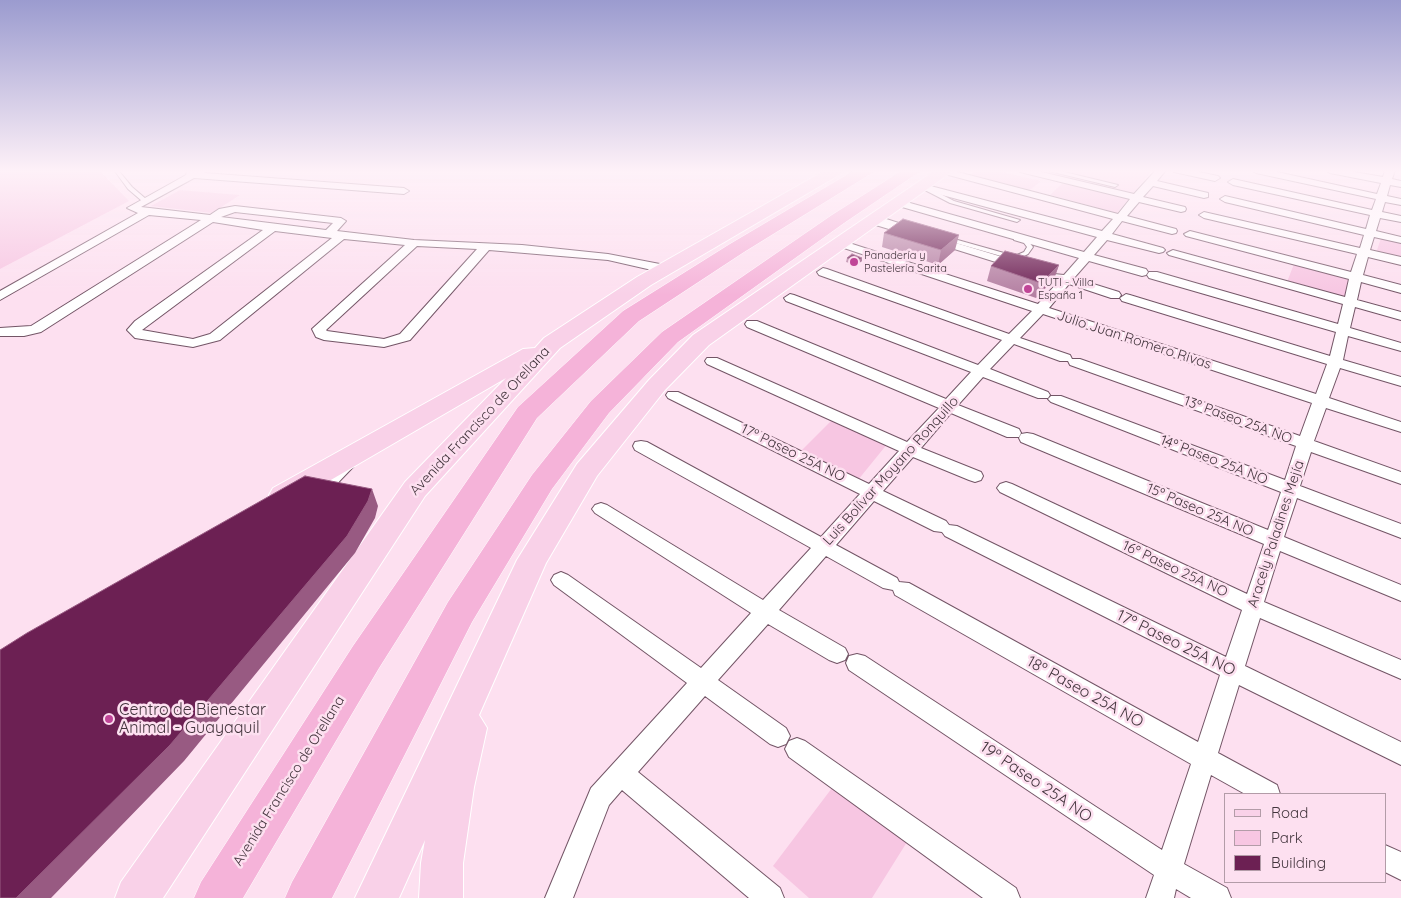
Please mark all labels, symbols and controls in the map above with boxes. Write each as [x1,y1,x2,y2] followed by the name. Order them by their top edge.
[864,249,947,275] place label: Panadería y Pastelería Sarita
[848,256,860,268] marker: Panadería y Pastelería Sarita
[1038,276,1094,302] place label: TUTI - Villa España 1
[1022,283,1034,295] marker: TUTI - Villa España 1
[1055,307,1213,373] street label: Julio Juan Romero Rivas
[407,343,553,499] street label: Avenida Francisco de Orellana
[820,393,962,549] street label: Luis Bolívar Moyano Ronquillo
[1182,393,1294,447] street label: 13º Paseo 25A NO
[738,421,848,485] street label: 17º Paseo 25A NO
[1158,432,1270,488] street label: 14º Paseo 25A NO
[1244,458,1308,610] street label: Aracely Paladines Mejía
[1144,480,1256,540] street label: 15º Paseo 25A NO
[1120,537,1230,601] street label: 16º Paseo 25A NO
[1113,606,1239,680] street label: 17º Paseo 25A NO
[1023,652,1147,732] street label: 18º Paseo 25A NO
[230,693,348,869] street label: Avenida Francisco de Orellana
[119,700,266,738] place label: Centro de Bienestar Animal - Guayaquil
[103,713,115,725] marker: Centro de Bienestar Animal - Guayaquil
[976,737,1096,827] street label: 19º Paseo 25A NO
[1224,793,1386,883] legend
[1271,803,1308,822] text: Road
[1271,828,1303,847] text: Park
[1271,853,1326,872] text: Building

